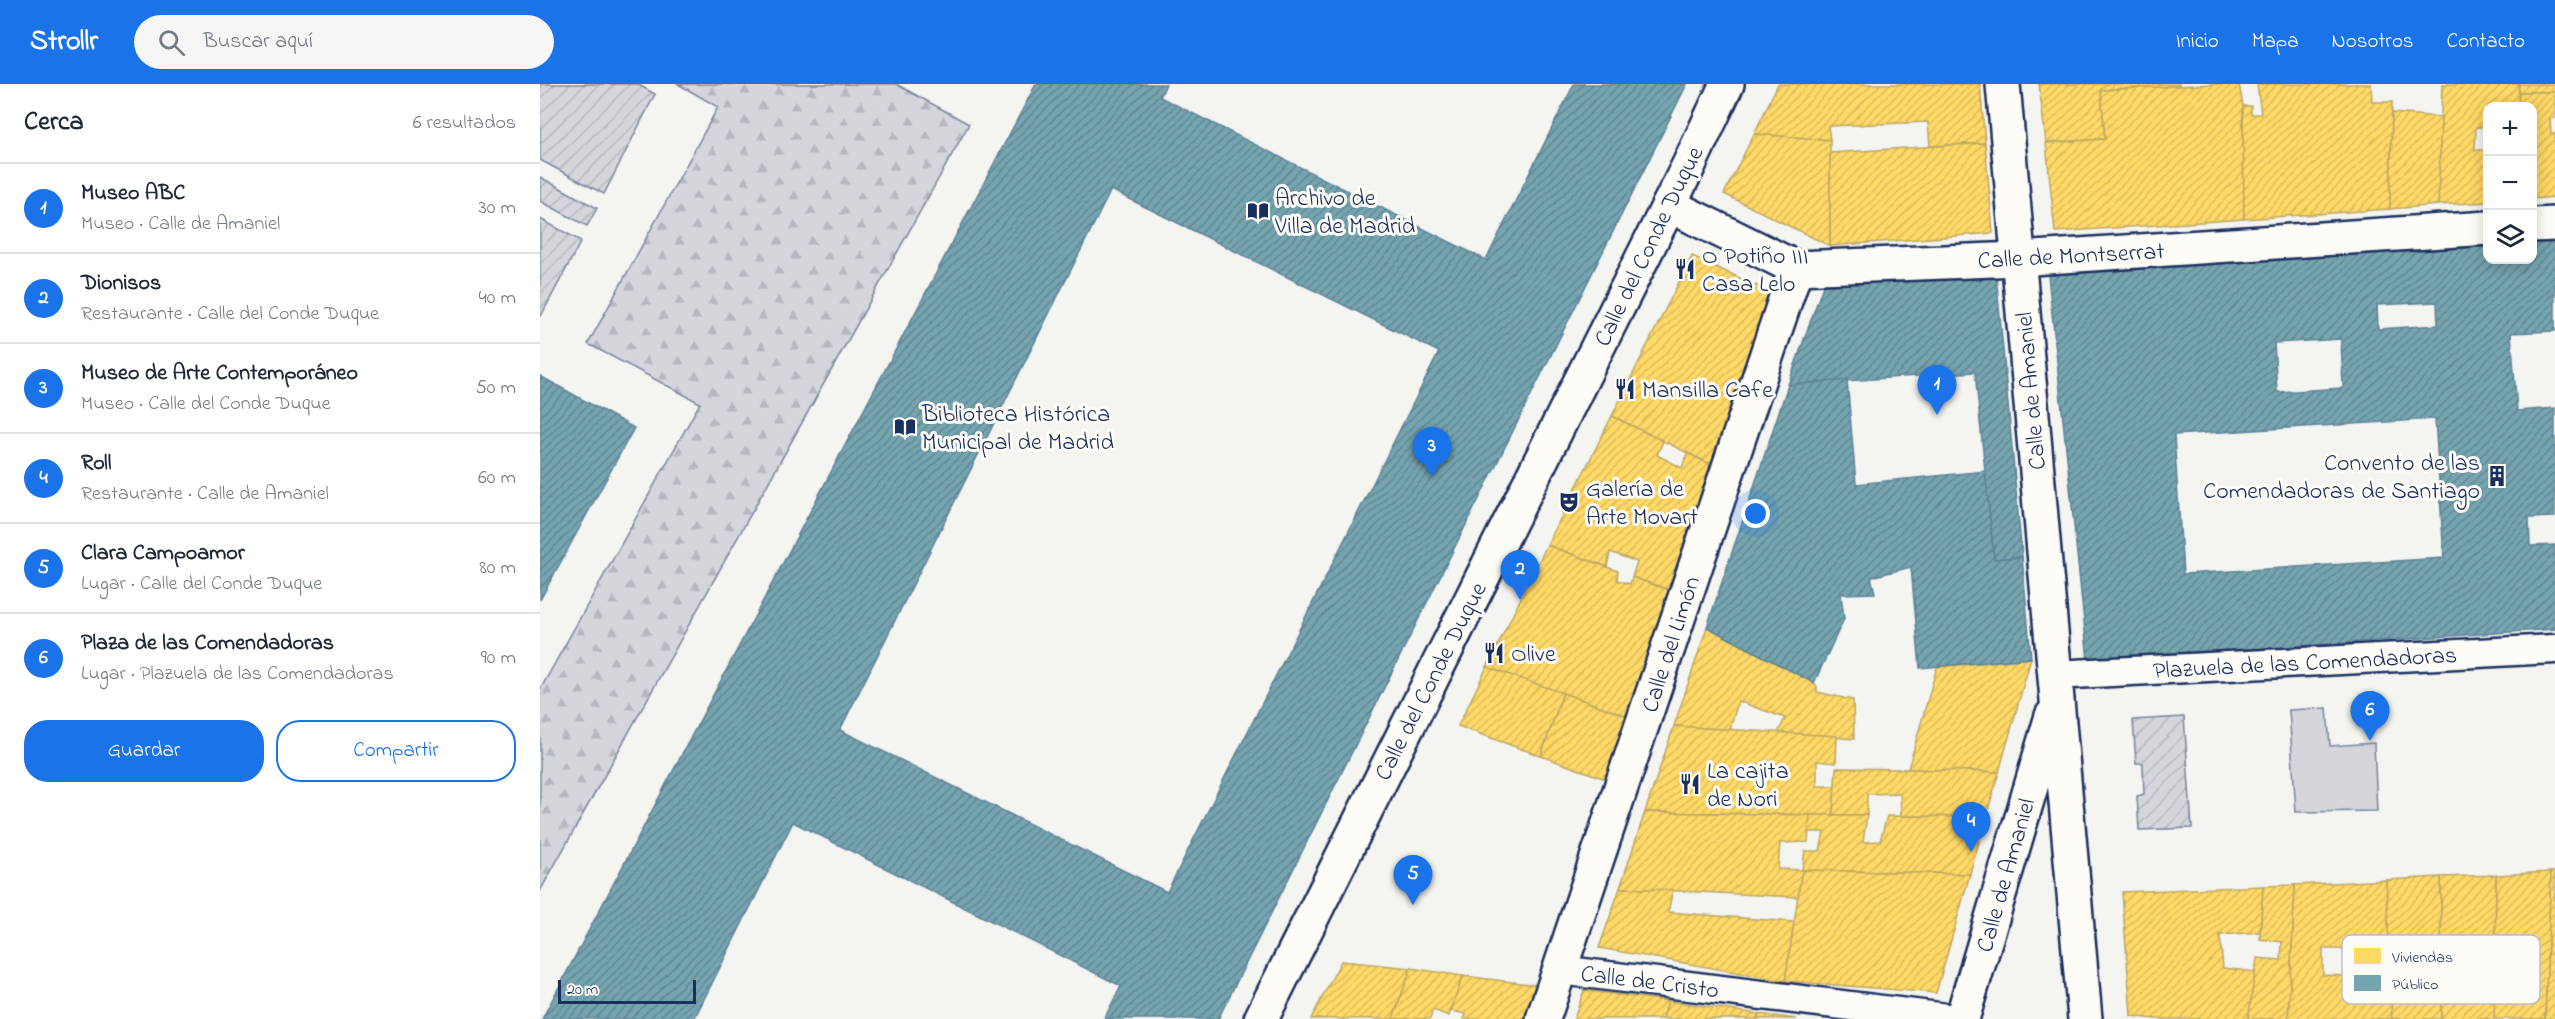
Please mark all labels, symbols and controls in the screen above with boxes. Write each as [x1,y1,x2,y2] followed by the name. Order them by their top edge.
[134,15,554,69] search box
[30,22,98,63] text: Strollr
[155,26,188,59] icon: search
[203,26,313,58] text: Buscar aquí
[2176,27,2219,57] text: Inicio
[2252,27,2299,57] text: Mapa
[2332,27,2414,57] text: Nosotros
[2447,27,2525,57] text: Contacto
[2483,102,2537,264] map controls
[2483,102,2537,156] button: +
[24,104,84,142] text: Cerca
[413,109,516,138] text: 6 resultados
[1587,141,1714,353] street label: Calle del Conde Duque
[2483,156,2537,210] button: −
[81,178,185,210] text: Museo ABC
[1274,182,1416,245] place label: Archivo de Villa de Madrid
[40,194,47,223] text: 1
[479,194,516,223] text: 30 m
[1246,199,1270,223] library icon: Archivo de Villa de Madrid
[81,210,280,239] text: Museo · Calle de Amaniel
[2483,210,2537,264] button: layers
[1977,235,2165,280] street label: Calle de Montserrat
[1702,240,1808,303] place label: O Potiño III Casa Lelo
[1673,257,1697,281] restaurant icon: O Potiño III Casa Lelo
[81,268,161,300] text: Dionisos
[39,284,48,313] text: 2
[479,284,516,313] text: 40 m
[81,300,379,329] text: Restaurante · Calle del Conde Duque
[2008,310,2057,471] street label: Calle de Amaniel
[81,358,358,390] text: Museo de Arte Contemporáneo
[1918,366,1956,415] pin: 1
[39,374,48,403] text: 3
[475,374,516,403] text: 50 m
[1642,374,1773,409] place label: Mansilla Cafe
[1613,377,1637,401] restaurant icon: Mansilla Cafe
[81,390,331,419] text: Museo · Calle del Conde Duque
[921,398,1114,461] place label: Biblioteca Histórica Municipal de Madrid
[893,415,917,439] library icon: Biblioteca Histórica Municipal de Madrid
[1412,428,1452,477] pin: 3
[2203,447,2480,510] place label: Convento de las Comendadoras de Santiago
[81,448,111,480] text: Roll
[39,464,48,493] text: 4
[478,464,516,493] text: 60 m
[2485,464,2509,488] building icon: Convento de las Comendadoras de Santiago
[1586,473,1698,536] place label: Galería de Arte Movart
[81,480,329,509] text: Restaurante · Calle de Amaniel
[1557,490,1581,514] theatre icon: Galería de Arte Movart
[1741,499,1770,528] your location
[81,538,245,570] text: Clara Campoamor
[1500,550,1540,600] pin: 2
[38,554,49,583] text: 5
[479,554,516,583] text: 80 m
[81,570,322,599] text: Lugar · Calle del Conde Duque
[1634,572,1711,717] street label: Calle del Limón
[1367,577,1498,787] street label: Calle del Conde Duque
[81,628,334,660] text: Plaza de las Comendadoras
[1511,638,1556,673] place label: Olive
[2152,639,2458,690] street label: Plazuela de las Comendadoras
[1482,641,1506,665] restaurant icon: Olive
[39,644,48,673] text: 6
[481,644,516,673] text: 90 m
[81,660,394,689] text: Lugar · Plazuela de las Comendadoras
[2350,692,2390,741] pin: 6
[24,720,264,782] button: Guardar
[276,720,516,782] button: Compartir
[1707,755,1789,818] place label: La cajita de Nori
[1678,772,1702,796] restaurant icon: La cajita de Nori
[1969,795,2046,957] street label: Calle de Amaniel
[1952,802,1990,852] pin: 4
[1394,856,1432,905] pin: 5
[2342,935,2540,1004] legend
[2391,946,2453,970] text: Viviendas
[1579,958,1721,1009] street label: Calle de Cristo
[2392,973,2438,997] text: Público
[558,977,696,1004] scale bar
[567,978,598,1002] text: 20 m

